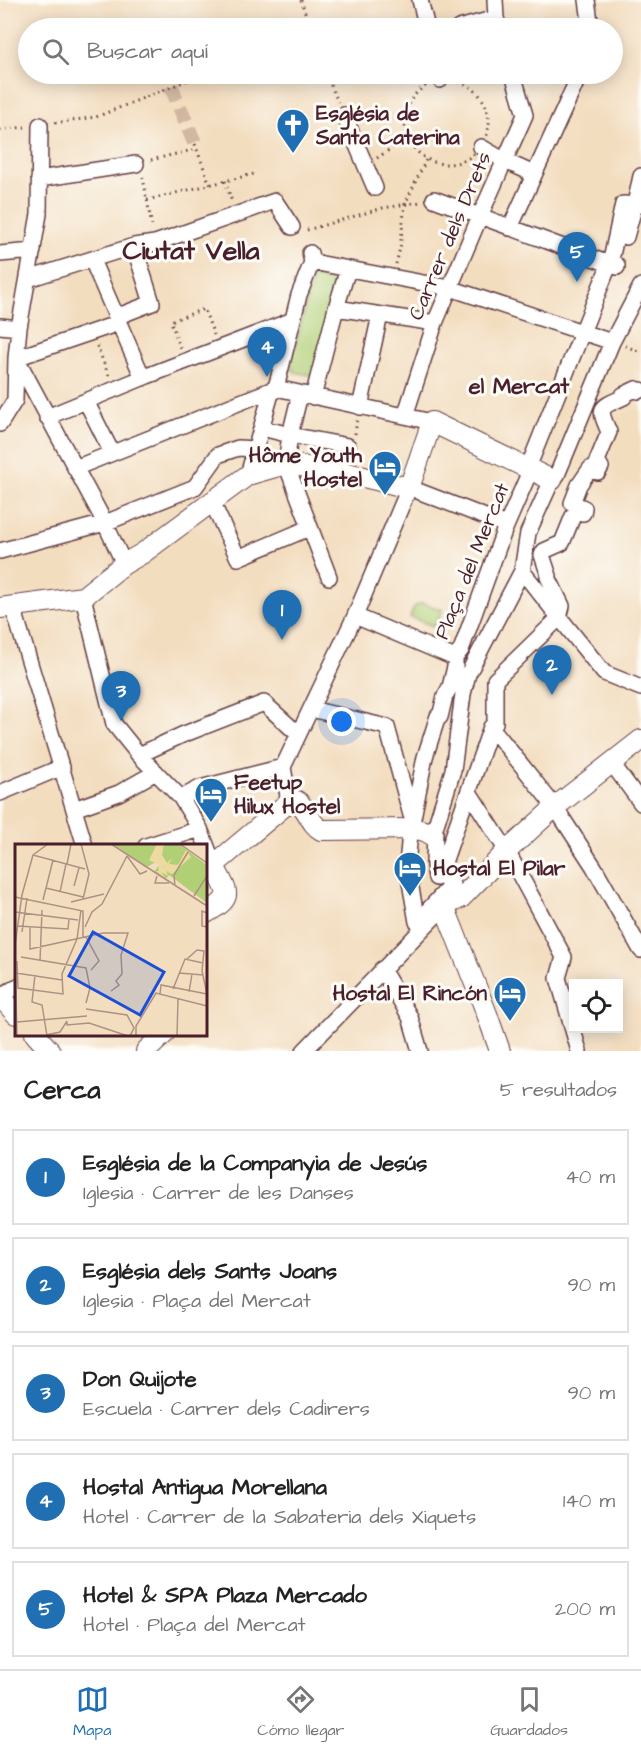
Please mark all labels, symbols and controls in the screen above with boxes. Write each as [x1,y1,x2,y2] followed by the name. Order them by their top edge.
[18,18,623,84] search box
[39,35,72,68] icon: search
[87,36,208,67] text: Buscar aquí
[315,99,460,152] place label: Església de Santa Caterina
[275,107,311,154] church icon: Església de Santa Caterina
[401,147,499,325] street label: Carrer dels Drets
[122,232,260,270] district label: Ciutat Vella
[558,232,596,282] pin: 5
[248,328,286,377] pin: 4
[469,371,570,402] district label: el Mercat
[249,441,363,494] place label: Hôme Youth Hostel
[367,449,403,496] hotel icon: Hôme Youth Hostel
[427,478,517,644] street label: Plaça del Mercat
[262,590,302,640] pin: 1
[532,646,572,695] pin: 2
[102,672,140,721] pin: 3
[327,707,356,736] your location
[234,768,341,821] place label: Feetup Hilux Hostel
[193,776,229,823] hotel icon: Feetup Hilux Hostel
[15,844,207,1036] inset map
[392,850,428,897] hotel icon: Hostal El Pilar
[433,854,566,883] place label: Hostal El Pilar
[492,975,528,1022] hotel icon: Hostal El Rincón
[333,979,487,1008] place label: Hostal El Rincón
[569,979,623,1033] map controls
[569,979,623,1033] button: locate
[24,1072,101,1108] text: Cerca
[500,1076,617,1104] text: 5 resultados
[83,1148,427,1179] text: Església de la Companyia de Jesús
[44,1163,47,1191] text: 1
[565,1163,615,1191] text: 40 m
[83,1179,354,1207] text: Iglesia · Carrer de les Danses
[83,1256,337,1287] text: Església dels Sants Joans
[40,1271,51,1299] text: 2
[567,1271,615,1299] text: 90 m
[83,1287,311,1315] text: Iglesia · Plaça del Mercat
[83,1364,197,1395] text: Don Quijote
[40,1379,51,1407] text: 3
[567,1379,615,1407] text: 90 m
[83,1395,370,1423] text: Escuela · Carrer dels Cadirers
[83,1472,327,1503] text: Hostal Antigua Morellana
[39,1487,52,1515] text: 4
[563,1487,615,1515] text: 140 m
[83,1503,476,1531] text: Hotel · Carrer de la Sabateria dels Xiquets
[83,1580,367,1611] text: Hotel & SPA Plaza Mercado
[38,1595,53,1623] text: 5
[555,1595,615,1623] text: 200 m
[83,1611,306,1639] text: Hotel · Plaça del Mercat
[73,1683,111,1741] tab: Mapa
[257,1683,344,1741] tab: Cómo llegar
[490,1683,568,1741] tab: Guardados

